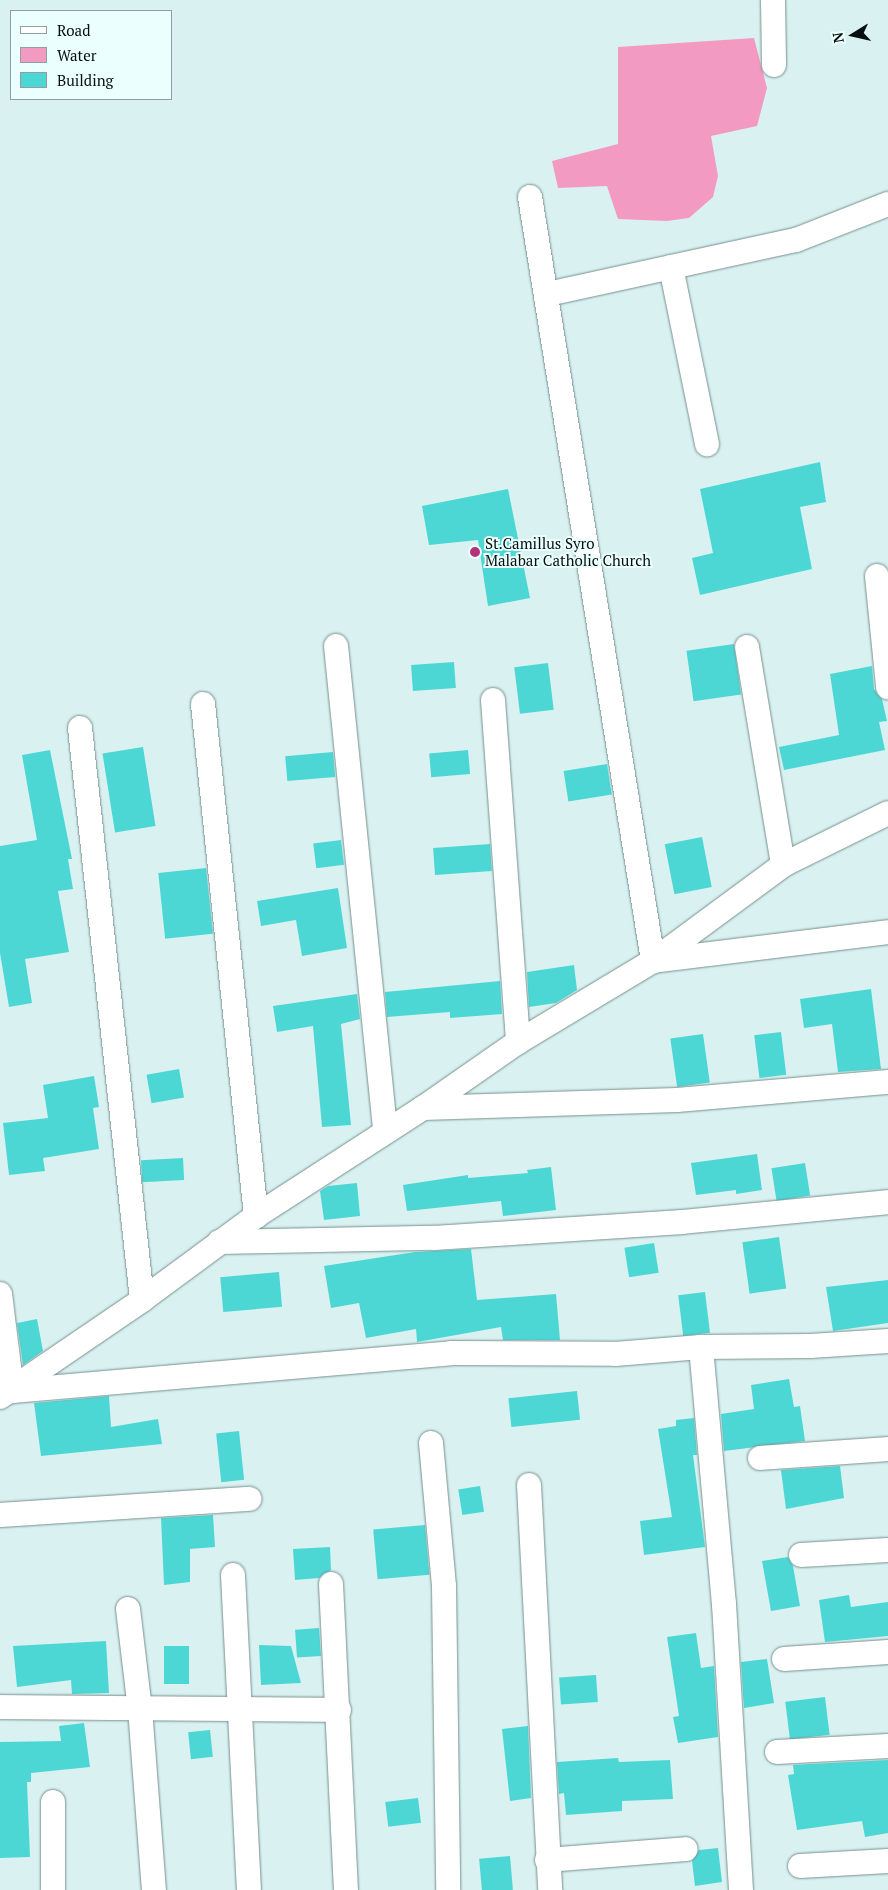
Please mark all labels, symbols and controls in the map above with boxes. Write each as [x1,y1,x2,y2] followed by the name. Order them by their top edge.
[10,10,172,100] legend
[828,10,878,60] north arrow
[57,20,90,40] text: Road
[827,31,848,45] text: N
[57,45,96,65] text: Water
[57,70,114,90] text: Building
[485,534,651,569] place label: St.Camillus Syro Malabar Catholic Church
[469,546,481,558] marker: St.Camillus Syro Malabar Catholic Church

